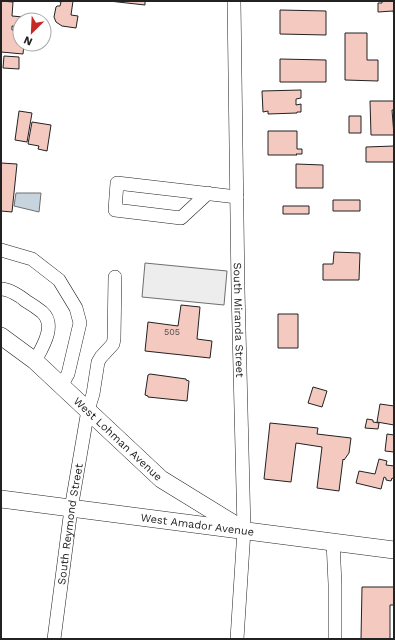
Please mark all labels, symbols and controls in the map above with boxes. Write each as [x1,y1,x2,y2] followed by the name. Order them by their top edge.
[12,12,52,52] north arrow
[22,33,35,48] text: N
[231,262,246,378] street label: South Miranda Street
[164,327,180,337] house number: 505
[71,395,165,484] street label: West Lohman Avenue
[55,462,86,586] street label: South Reymond Street
[140,511,255,539] street label: West Amador Avenue

